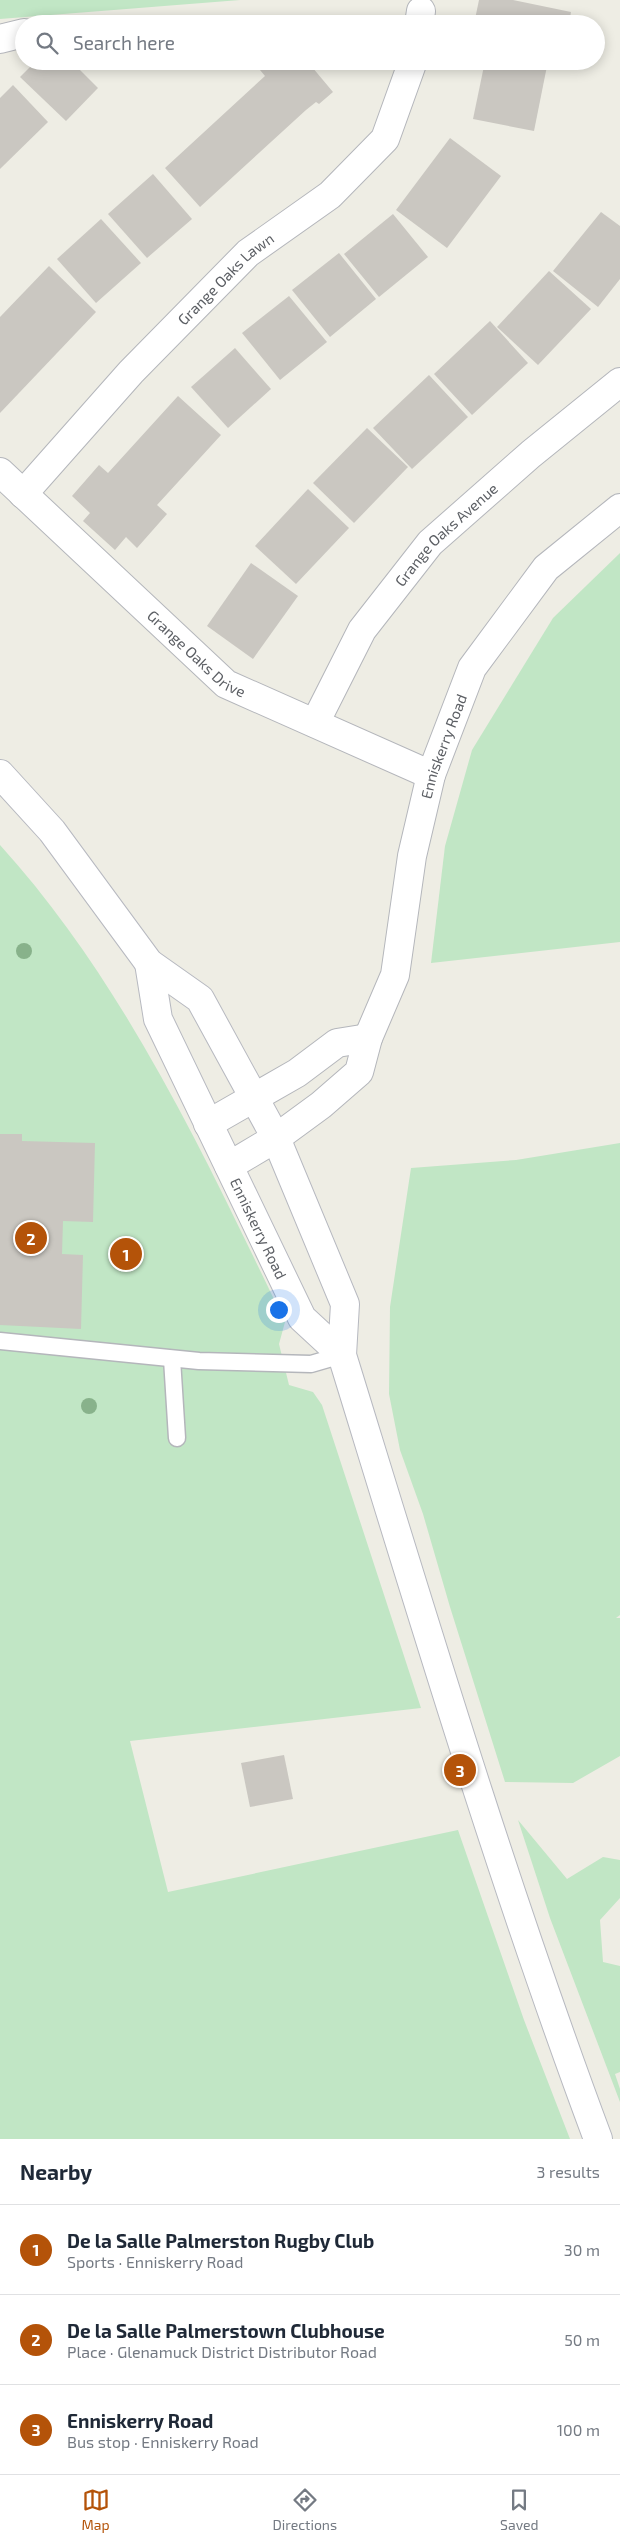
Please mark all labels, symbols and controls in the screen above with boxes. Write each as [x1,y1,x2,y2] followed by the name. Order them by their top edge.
[15,15,605,70] search box
[33,29,61,57] icon: search
[73,31,175,54] text: Search here
[174,229,277,328] street label: Grange Oaks Lawn
[391,479,501,590] street label: Grange Oaks Avenue
[144,606,248,701] street label: Grange Oaks Drive
[417,691,470,801] street label: Enniskerry Road
[227,1175,291,1282] street label: Enniskerry Road
[15,1219,47,1257] pin: 2
[110,1235,142,1273] pin: 1
[266,1297,292,1323] your location
[444,1751,476,1789] pin: 3
[20,2159,92,2184] text: Nearby
[537,2162,600,2181] text: 3 results
[67,2229,374,2252] text: De la Salle Palmerston Rugby Club
[33,2240,39,2259] text: 1
[564,2240,600,2259] text: 30 m
[67,2252,243,2271] text: Sports · Enniskerry Road
[67,2319,385,2342] text: De la Salle Palmerstown Clubhouse
[31,2330,41,2349] text: 2
[564,2330,600,2349] text: 50 m
[67,2342,377,2361] text: Place · Glenamuck District Distributor Road
[67,2409,213,2432] text: Enniskerry Road
[31,2420,41,2439] text: 3
[557,2420,600,2439] text: 100 m
[67,2432,259,2451] text: Bus stop · Enniskerry Road
[81,2486,110,2533] tab: Map
[273,2486,337,2533] tab: Directions
[500,2486,539,2533] tab: Saved

